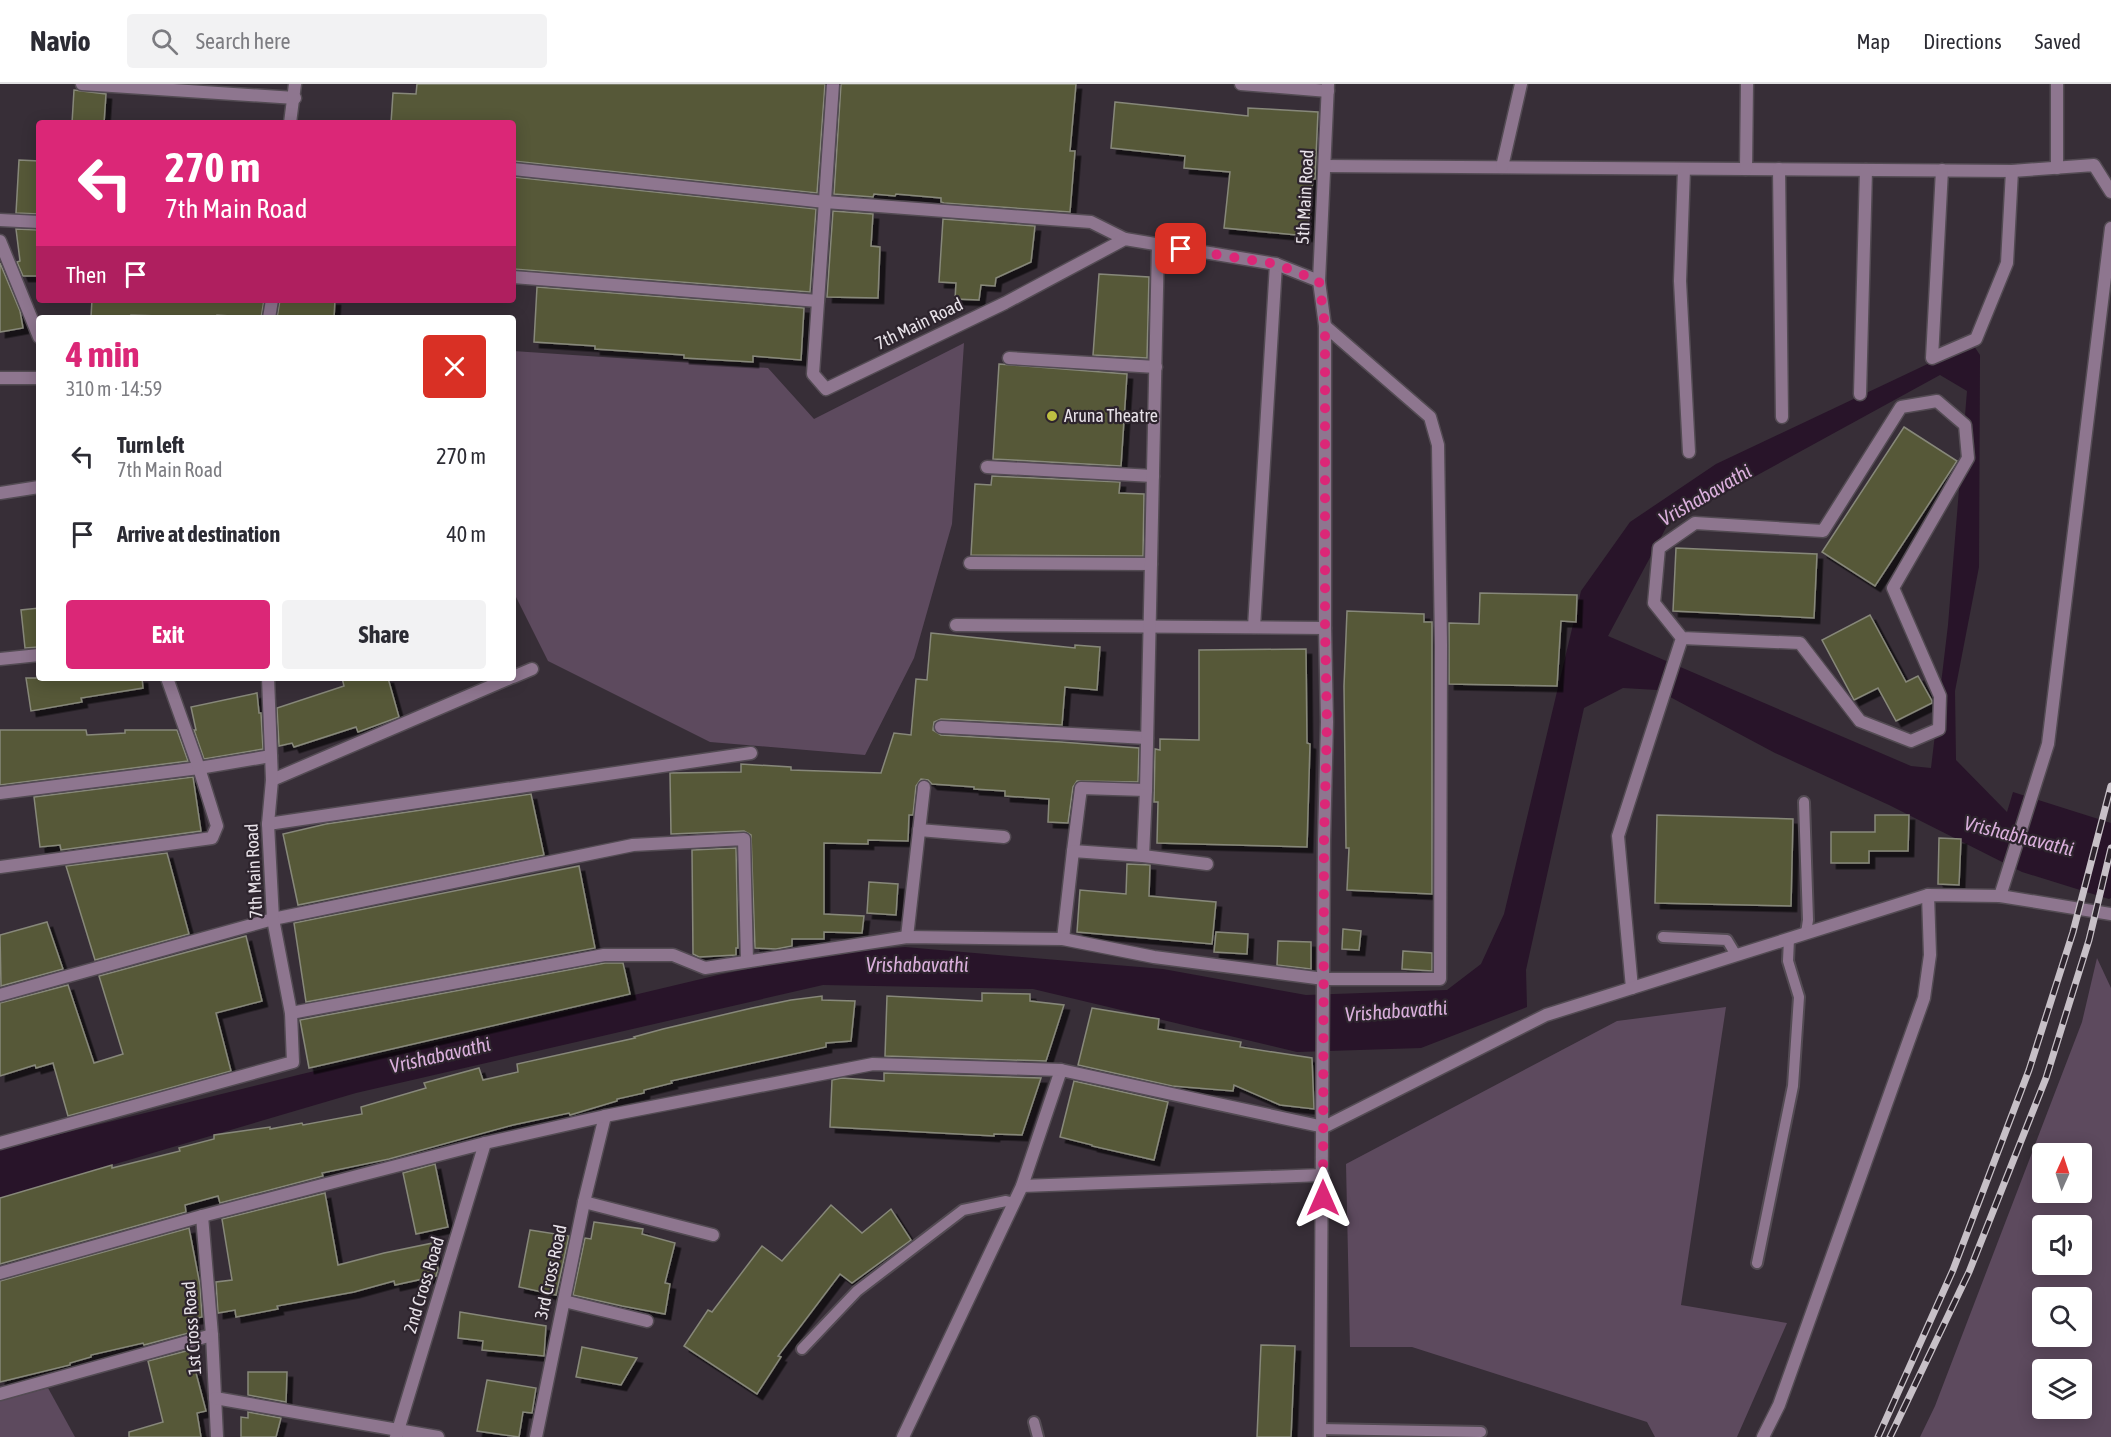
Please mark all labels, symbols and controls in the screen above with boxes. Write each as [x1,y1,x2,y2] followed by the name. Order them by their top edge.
[127,14,547,68] search box
[30,25,91,57] text: Navio
[148,25,181,58] icon: search
[196,28,291,54] text: Search here
[1856,29,1890,53] text: Map
[1923,29,2002,53] text: Directions
[2035,29,2081,53] text: Saved
[165,143,260,191] text: 270 m
[66,144,144,222] icon: left
[1292,149,1317,245] street label: 5th Main Road
[165,193,307,224] text: 7th Main Road
[1155,223,1206,274] pin
[1164,232,1197,265] icon: arrive
[119,258,152,291] icon: arrive
[66,262,107,288] text: Then
[871,293,966,354] street label: 7th Main Road
[66,333,140,375] text: 4 min
[423,335,486,398] button: close
[66,377,162,400] text: 310 m · 14:59
[1064,405,1158,426] place label: Aruna Theatre
[1045,409,1059,423] marker: Aruna Theatre
[117,432,184,458] text: Turn left
[66,440,99,473] icon: left
[436,443,486,469] text: 270 m
[117,458,223,481] text: 7th Main Road
[1655,459,1755,530] water label: Vrishabavathi
[66,518,99,551] icon: arrive
[117,521,280,547] text: Arrive at destination
[446,521,486,547] text: 40 m
[66,600,270,669] button: Exit
[282,600,486,669] button: Share
[1962,811,2077,860] water label: Vrishabhavathi
[241,823,266,919] street label: 7th Main Road
[866,953,969,976] water label: Vrishabavathi
[1344,995,1448,1026] water label: Vrishabavathi
[387,1032,493,1077] water label: Vrishabavathi
[2032,1143,2092,1203] north arrow
[2032,1143,2092,1419] map controls
[1291,1166,1355,1230] position arrow
[2032,1215,2092,1275] button: sound
[530,1223,571,1321] street label: 3rd Cross Road
[399,1234,448,1336] street label: 2nd Cross Road
[178,1280,205,1376] street label: 1st Cross Road
[2032,1287,2092,1347] button: search
[2032,1359,2092,1419] button: layers

